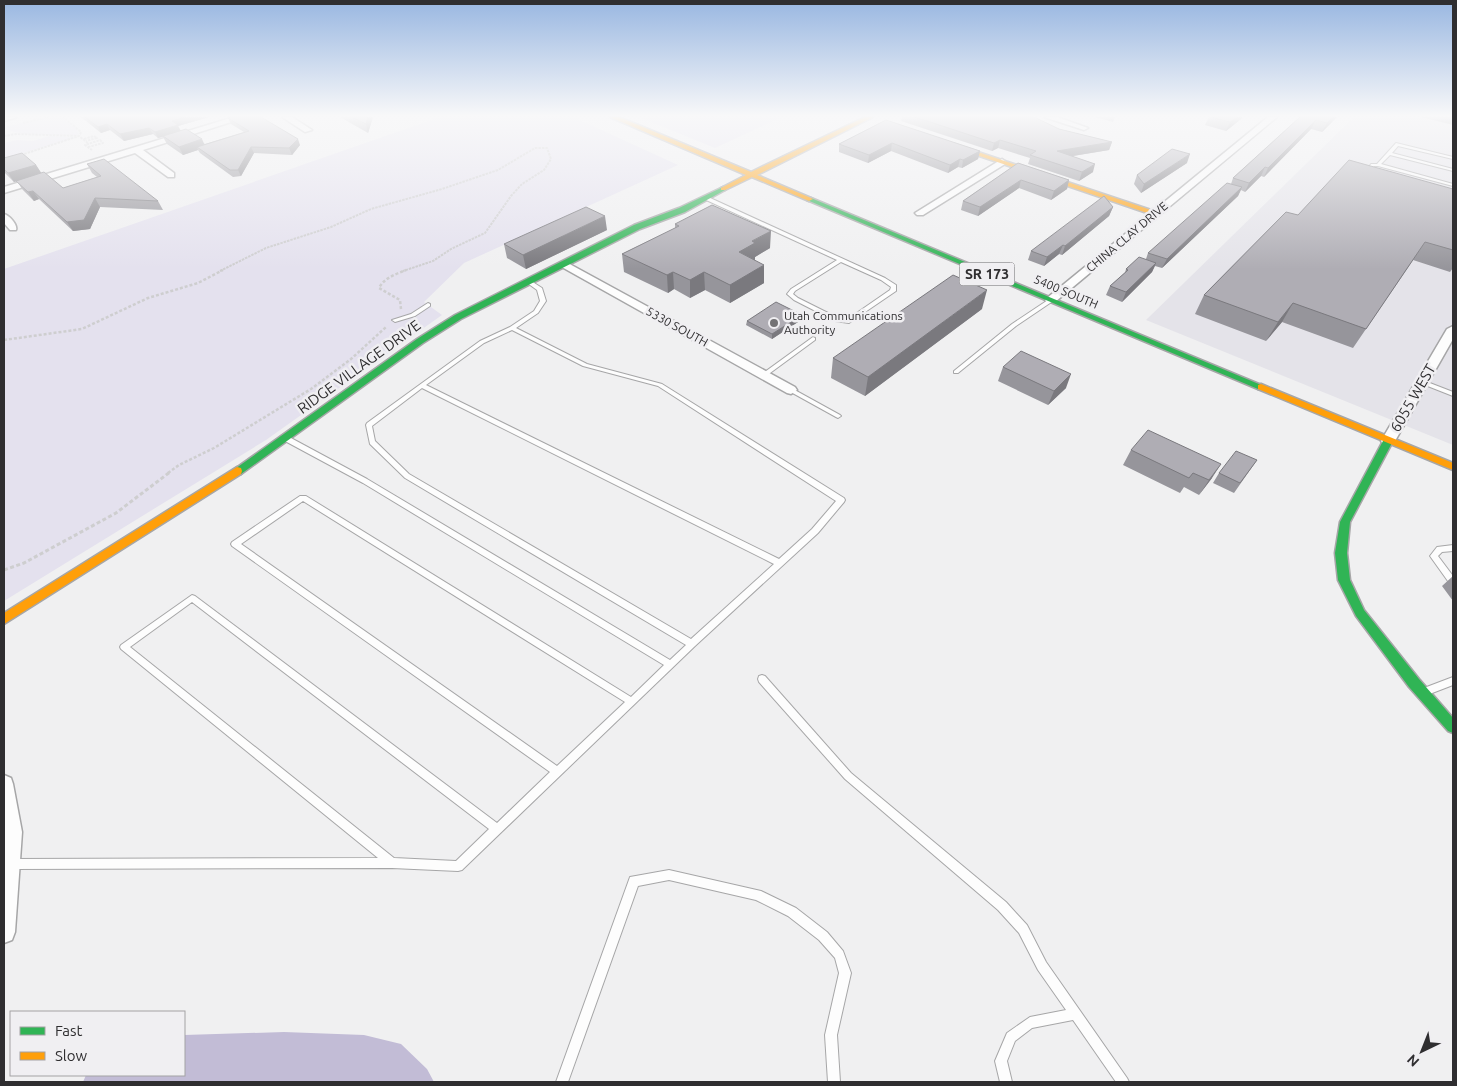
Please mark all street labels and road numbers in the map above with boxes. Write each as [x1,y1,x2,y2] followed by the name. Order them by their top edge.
[1084,199,1170,274] street label: CHINA CLAY DRIVE
[960,262,1014,286] road number: SR 173
[1032,272,1100,311] street label: 5400 SOUTH
[644,304,710,349] street label: 5330 SOUTH
[294,316,423,417] street label: RIDGE VILLAGE DRIVE
[1386,360,1439,435] street label: 6055 WEST

